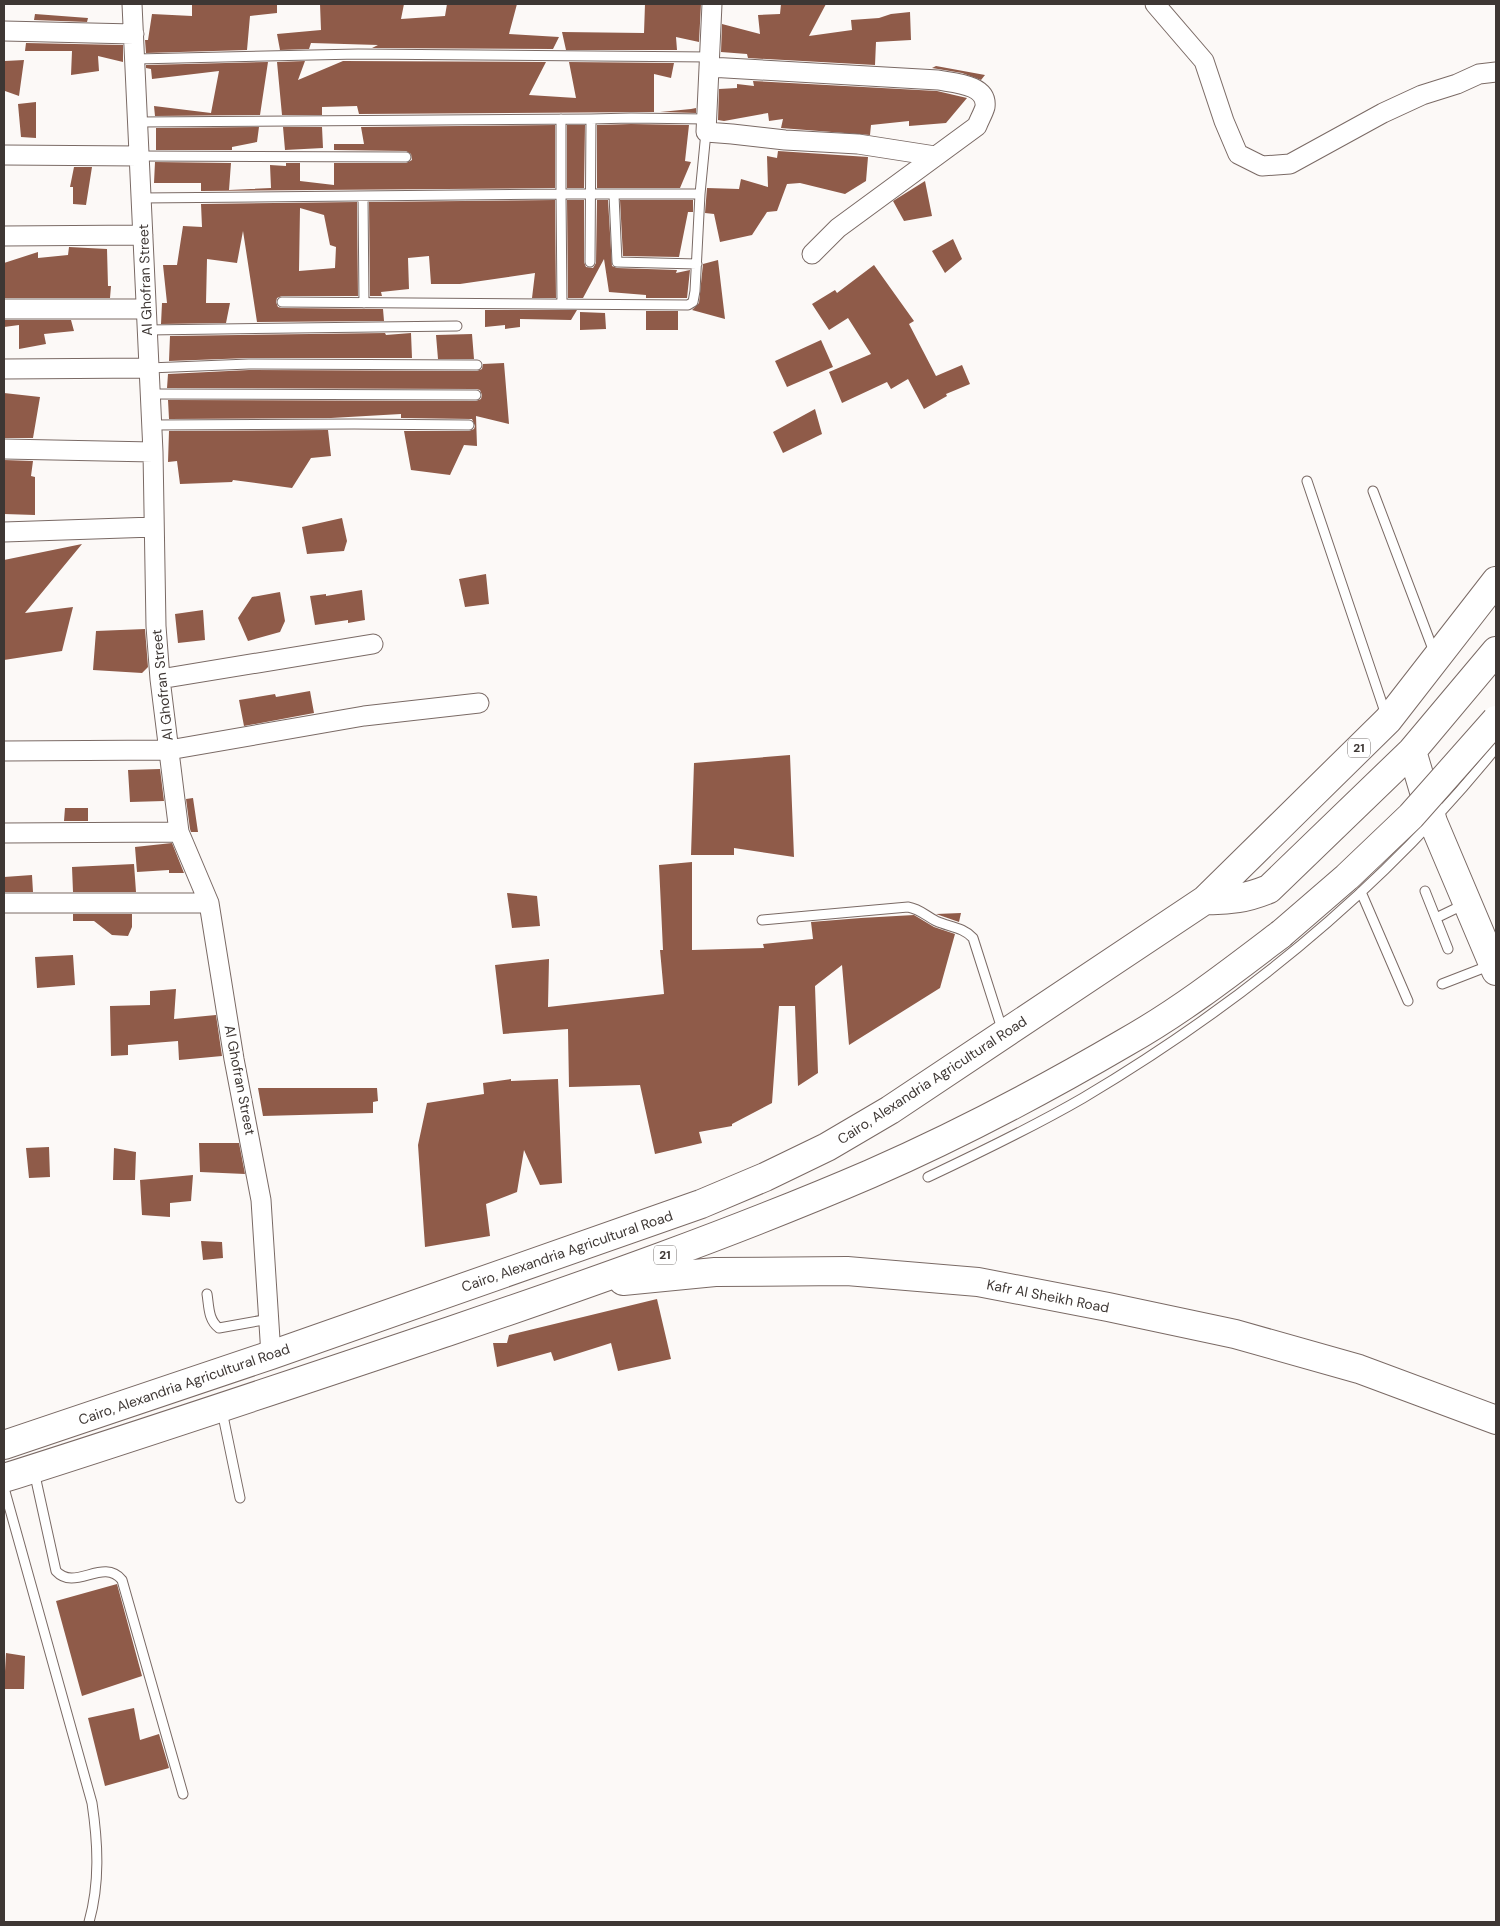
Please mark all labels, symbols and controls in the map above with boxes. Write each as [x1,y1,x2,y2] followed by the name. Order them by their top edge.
[134,224,156,336] street label: Al Ghofran Street
[147,628,177,742] street label: Al Ghofran Street
[1348,738,1370,758] road number: 21
[834,1012,1030,1148] street label: Cairo, Alexandria Agricultural Road
[220,1023,260,1137] street label: Al Ghofran Street
[459,1206,675,1296] street label: Cairo, Alexandria Agricultural Road
[654,1246,676,1264] road number: 21
[985,1275,1111,1317] street label: Kafr Al Sheikh Road
[76,1339,292,1429] street label: Cairo, Alexandria Agricultural Road

